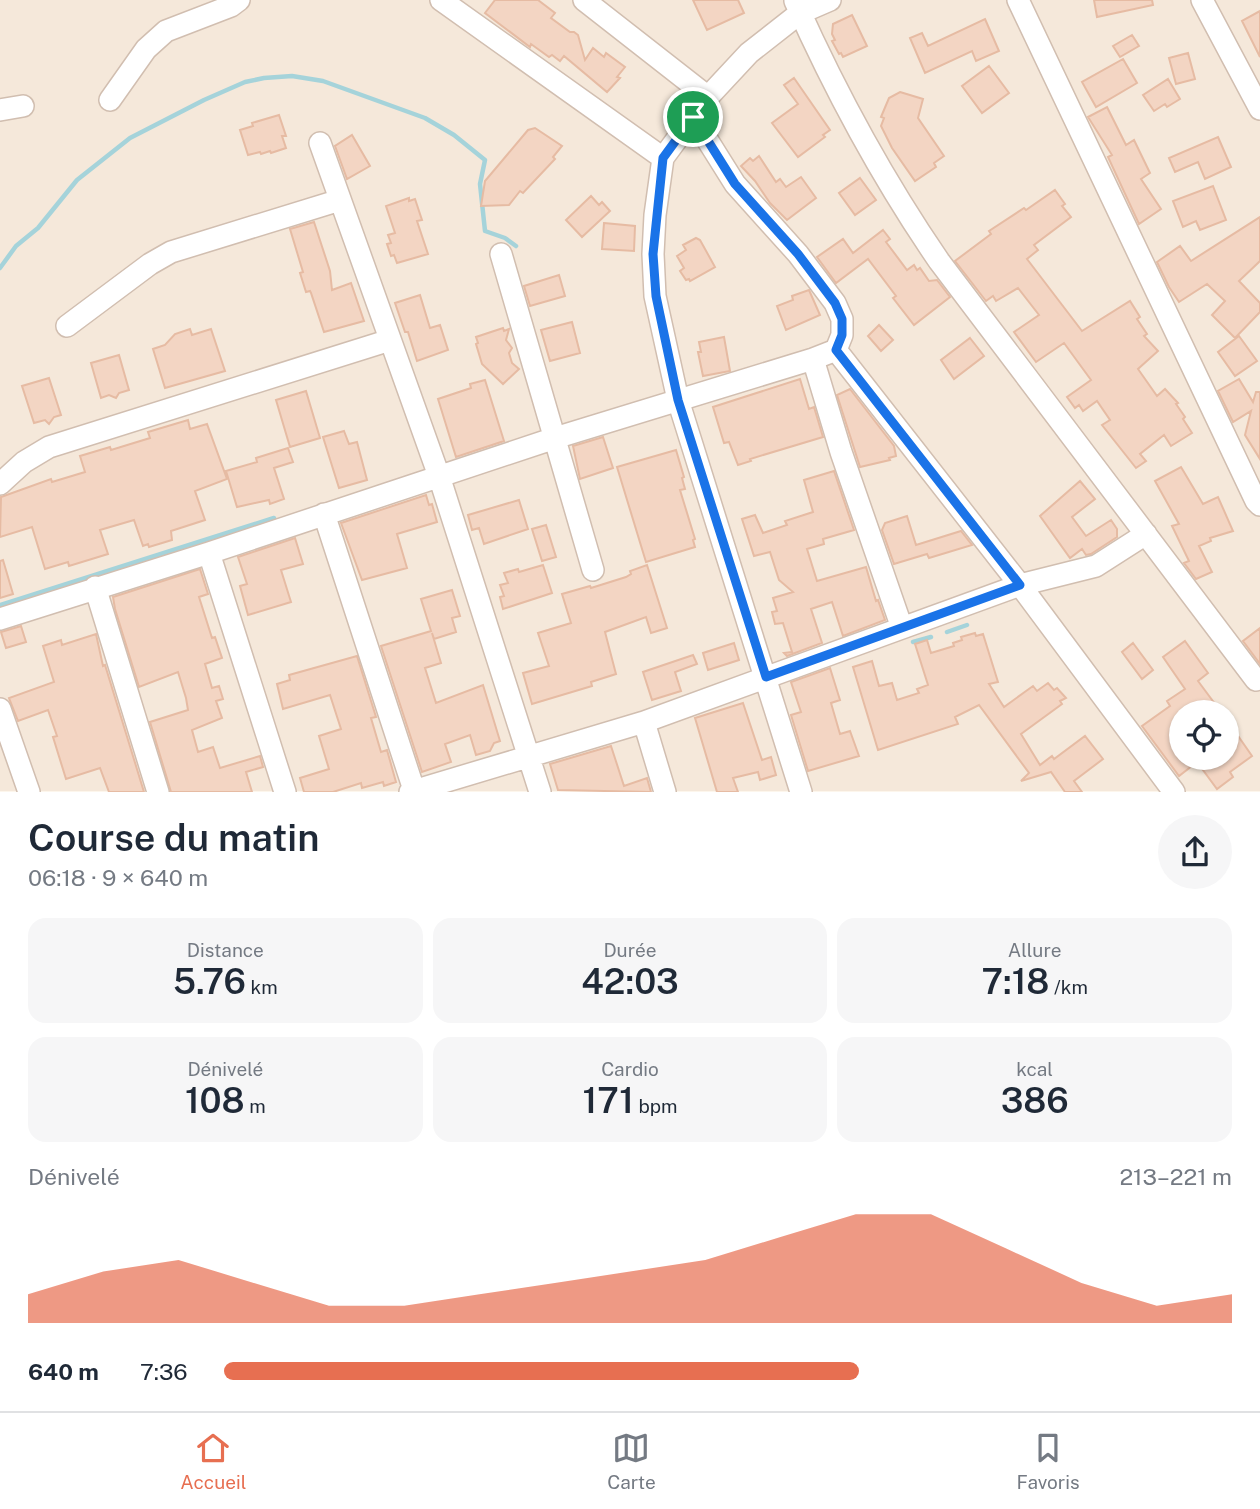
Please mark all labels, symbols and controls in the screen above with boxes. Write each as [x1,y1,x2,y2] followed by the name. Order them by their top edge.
[663,87,723,147] pin
[674,98,712,136] icon: arrive
[1169,700,1239,770] map controls
[1169,700,1239,770] button: locate
[28,815,320,860] text: Course du matin
[1158,815,1232,889] button: share
[28,864,208,891] text: 06:18 · 9 × 640 m
[187,939,264,961] text: Distance
[603,939,657,961] text: Durée
[1008,939,1061,961] text: Allure
[173,961,246,1002] text: 5.76
[581,961,679,1002] text: 42:03
[981,961,1049,1002] text: 7:18
[246,976,278,998] text: km
[1049,976,1088,998] text: /km
[187,1058,263,1080] text: Dénivelé
[601,1058,659,1080] text: Cardio
[1016,1058,1053,1080] text: kcal
[185,1080,245,1121] text: 108
[582,1080,634,1121] text: 171
[1001,1080,1069,1121] text: 386
[245,1095,266,1117] text: m
[634,1095,677,1117] text: bpm
[28,1163,120,1190] text: Dénivelé
[1119,1163,1232,1190] text: 213–221 m
[28,1358,99,1385] text: 640 m
[140,1358,188,1385] text: 7:36
[180,1429,247,1493] tab: Accueil
[607,1429,656,1493] tab: Carte
[1016,1429,1080,1493] tab: Favoris

